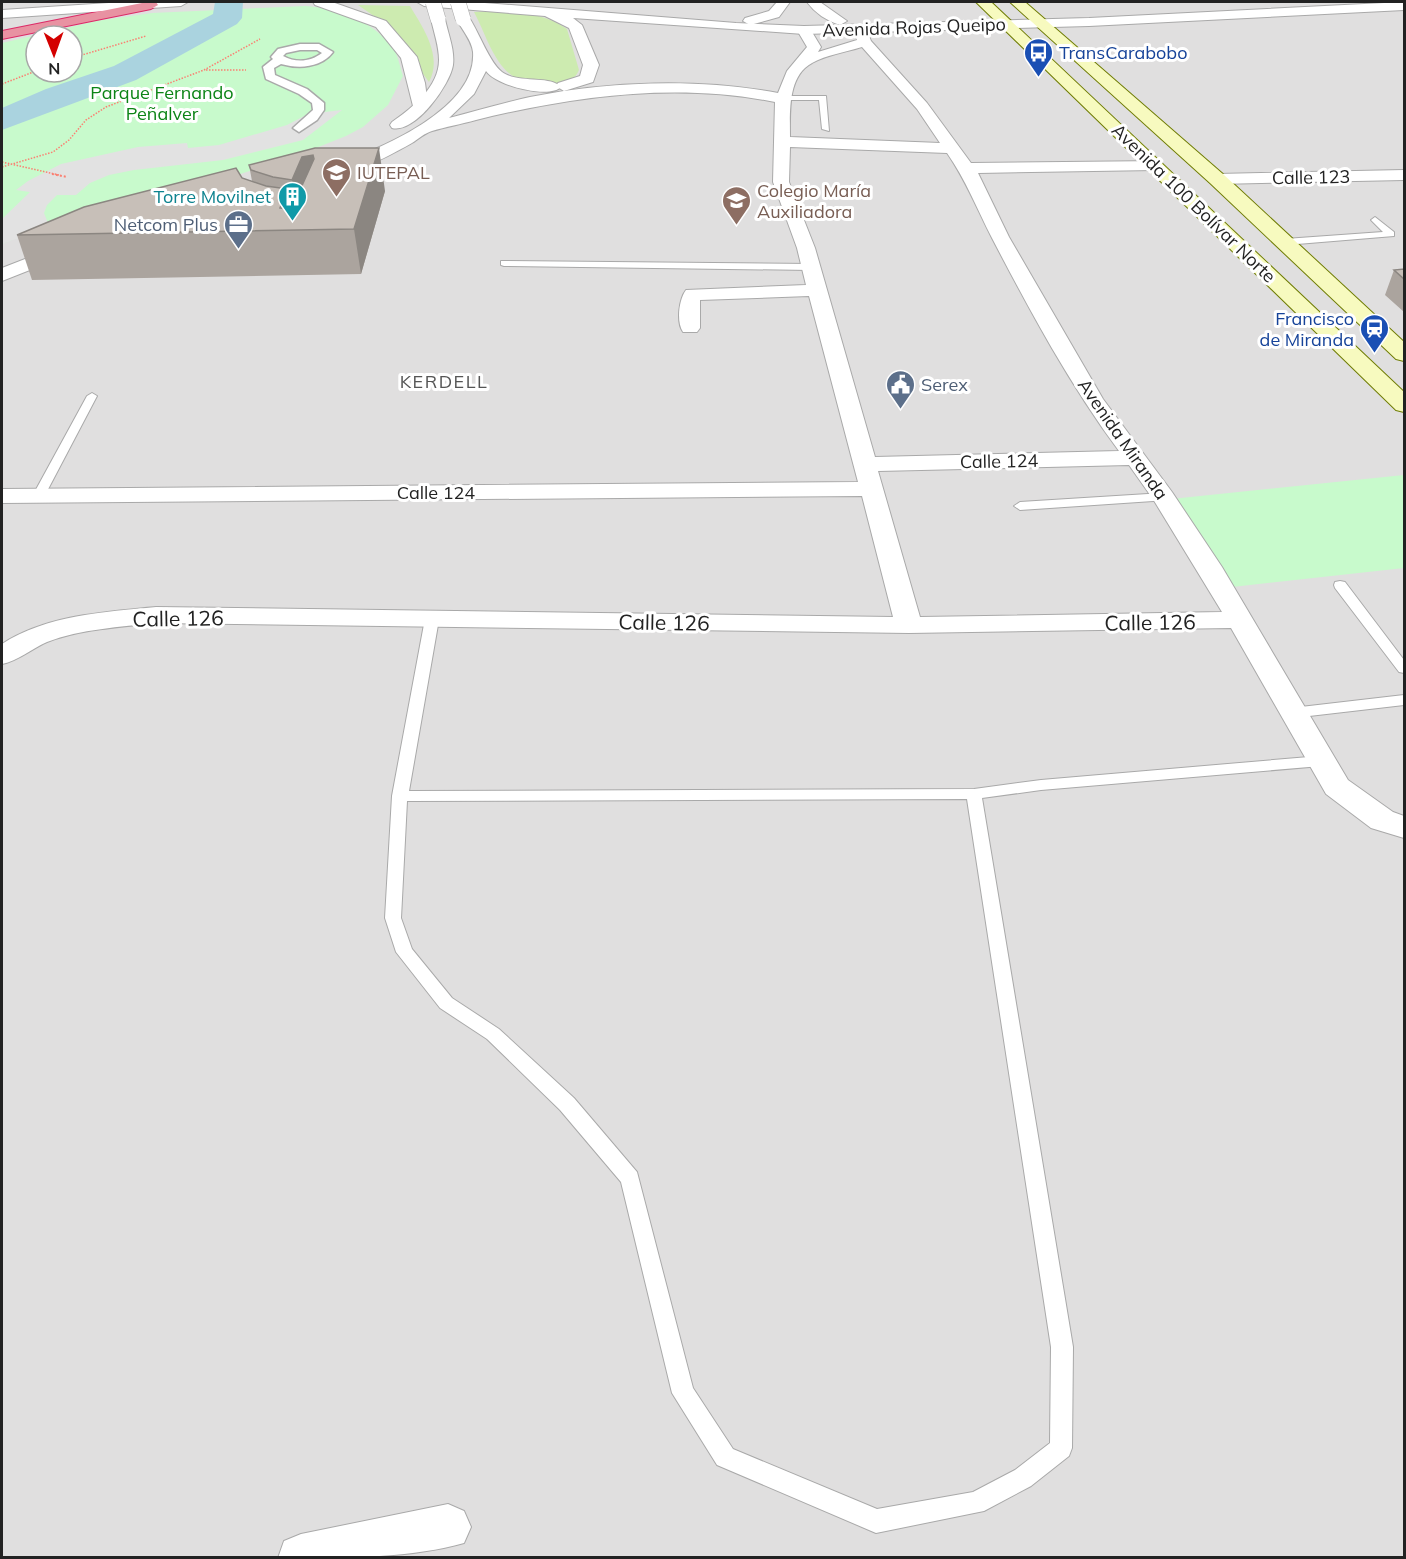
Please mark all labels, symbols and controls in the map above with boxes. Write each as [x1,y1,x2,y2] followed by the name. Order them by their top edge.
[822,12,1006,42] street label: Avenida Rojas Queipo
[24,24,84,84] north arrow
[1022,36,1054,78] bus stop icon: TransCarabobo
[1059,41,1187,64] place label: TransCarabobo
[48,59,60,79] text: N
[90,81,234,125] park label: Parque Fernando Peñalver
[1107,119,1281,287] street label: Avenida 100 Bolívar Norte
[320,156,352,198] school or university icon: IUTEPAL
[357,161,430,184] place label: IUTEPAL
[1272,165,1350,189] street label: Calle 123
[757,179,871,223] place label: Colegio María Auxiliadora
[276,180,308,222] building icon: Torre Movilnet
[720,184,752,226] school or university icon: Colegio María Auxiliadora
[153,185,271,208] place label: Torre Movilnet
[223,208,255,250] office icon: Netcom Plus
[114,213,218,236] place label: Netcom Plus
[1260,307,1354,351] place label: Francisco de Miranda
[1359,312,1391,354] station icon: Francisco de Miranda
[884,368,916,410] public building icon: Serex
[400,370,488,393] district label: KERDELL
[921,373,968,396] place label: Serex
[1073,374,1173,504] street label: Avenida Miranda
[960,449,1039,473] street label: Calle 124
[397,481,475,504] street label: Calle 124
[132,604,224,632] street label: Calle 126
[618,608,710,636] street label: Calle 126
[1104,608,1196,636] street label: Calle 126

